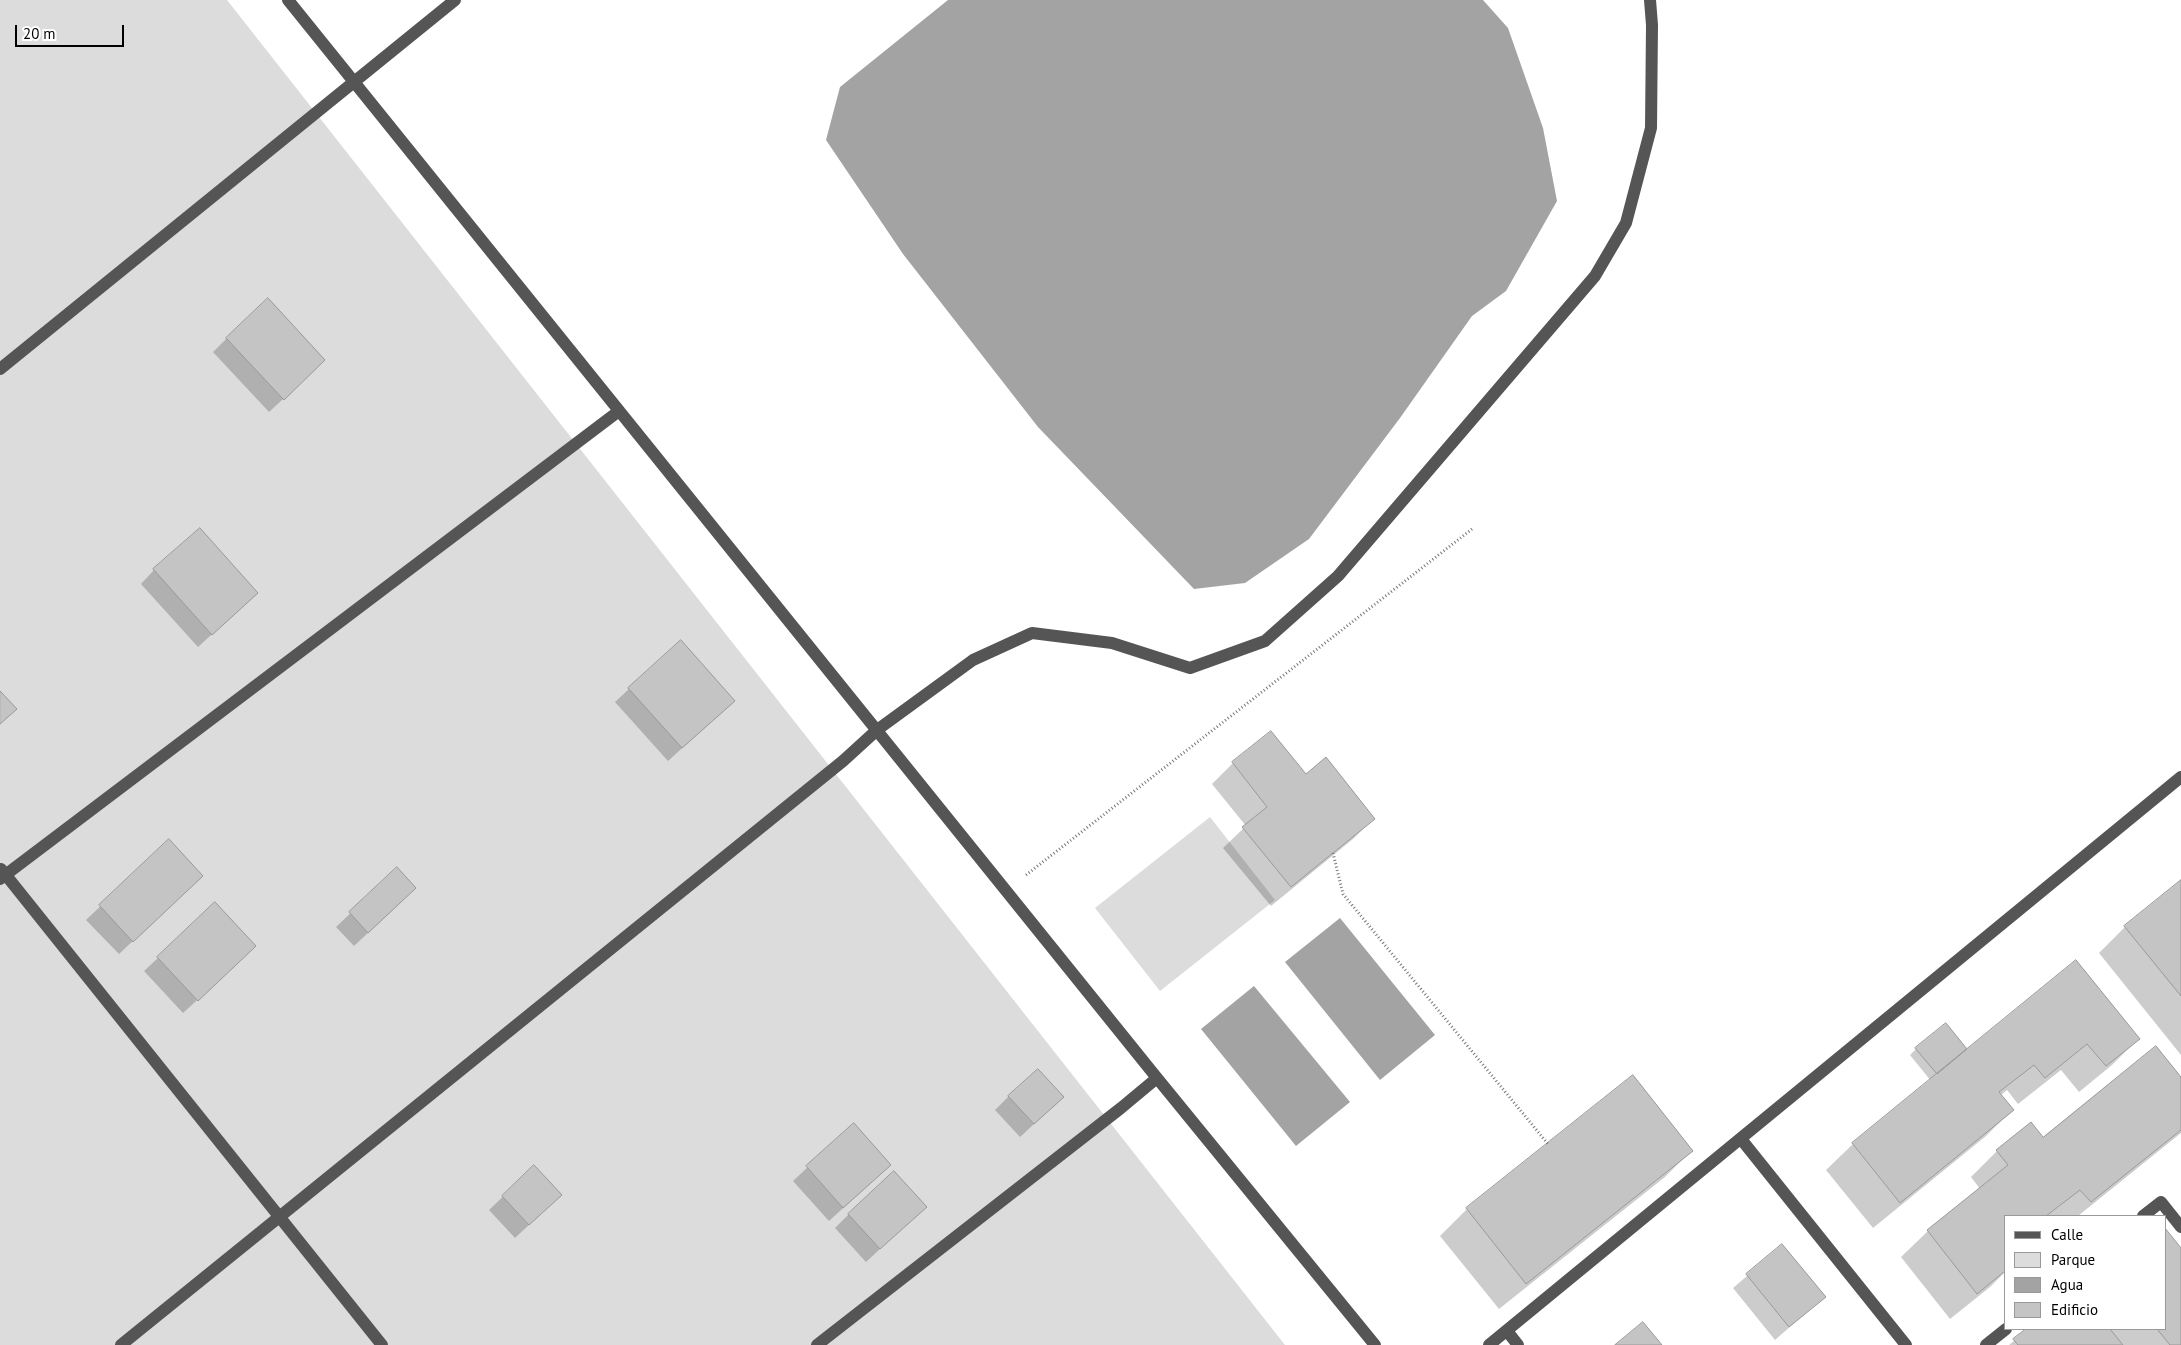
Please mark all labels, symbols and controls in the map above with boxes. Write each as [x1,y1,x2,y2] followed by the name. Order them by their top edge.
[18,15,126,47] scale bar
[23,24,56,43] text: 20 m
[2004,1215,2166,1330] legend
[2051,1225,2083,1244] text: Calle
[2051,1250,2095,1269] text: Parque
[2051,1275,2083,1294] text: Agua
[2051,1300,2098,1319] text: Edificio

